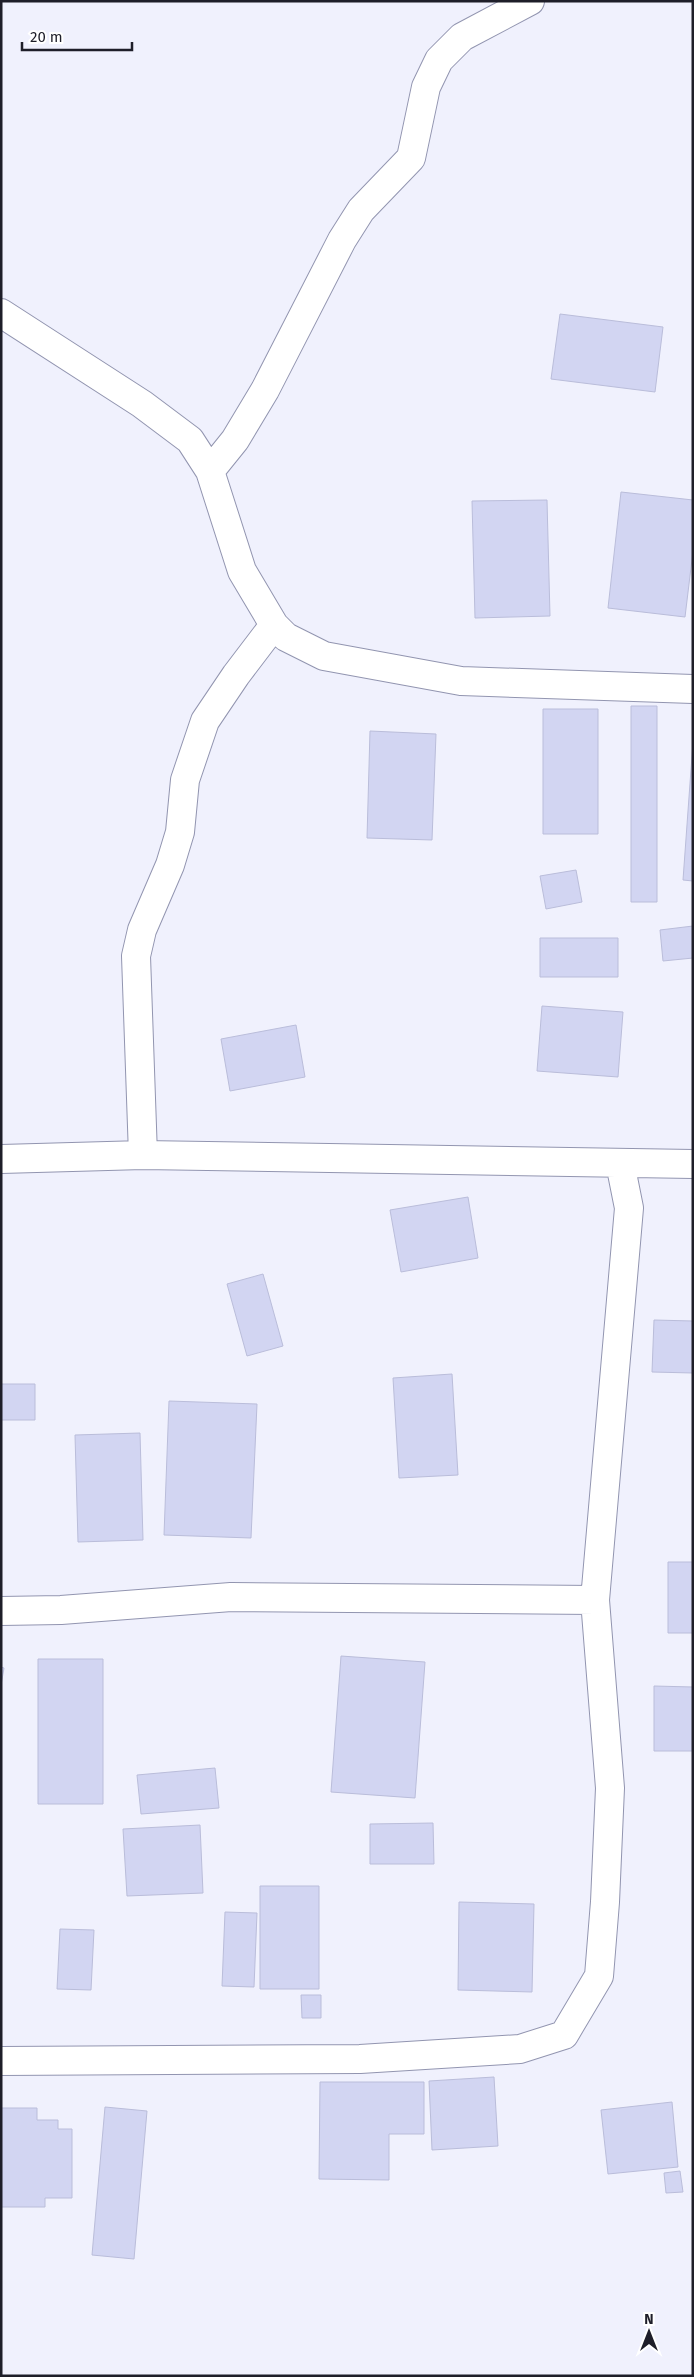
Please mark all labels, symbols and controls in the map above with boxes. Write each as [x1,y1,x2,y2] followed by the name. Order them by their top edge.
[22,20,132,52] scale bar
[30,28,63,46] text: 20 m
[624,2307,674,2357] north arrow
[644,2311,654,2328] text: N

